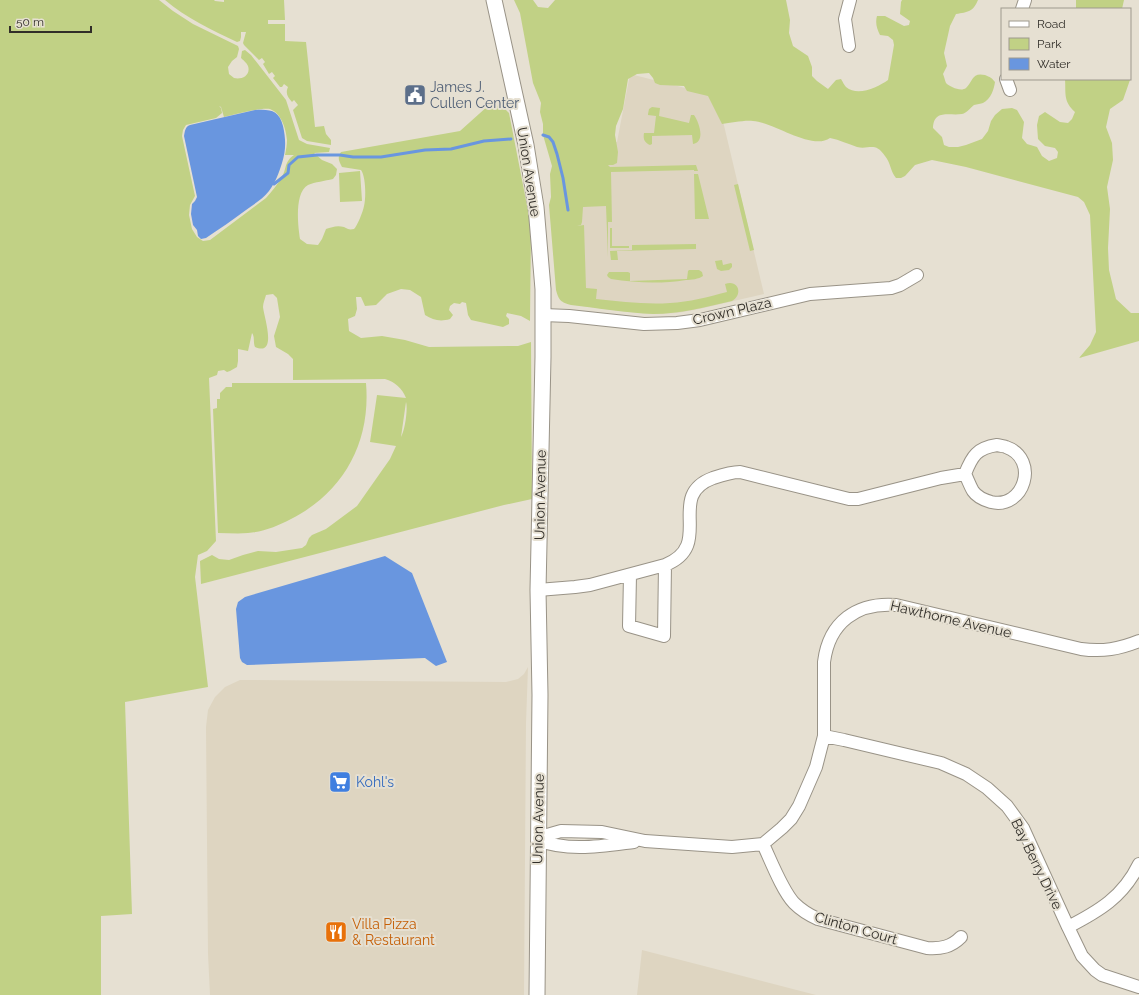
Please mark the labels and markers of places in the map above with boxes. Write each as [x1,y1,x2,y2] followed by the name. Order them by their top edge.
[430,79,519,111] place label: James J. Cullen Center
[402,82,428,108] public building icon: James J. Cullen Center
[327,769,353,795] supermarket icon: Kohl's
[356,774,394,790] place label: Kohl's
[352,916,435,948] place label: Villa Pizza & Restaurant
[323,919,349,945] restaurant icon: Villa Pizza & Restaurant

